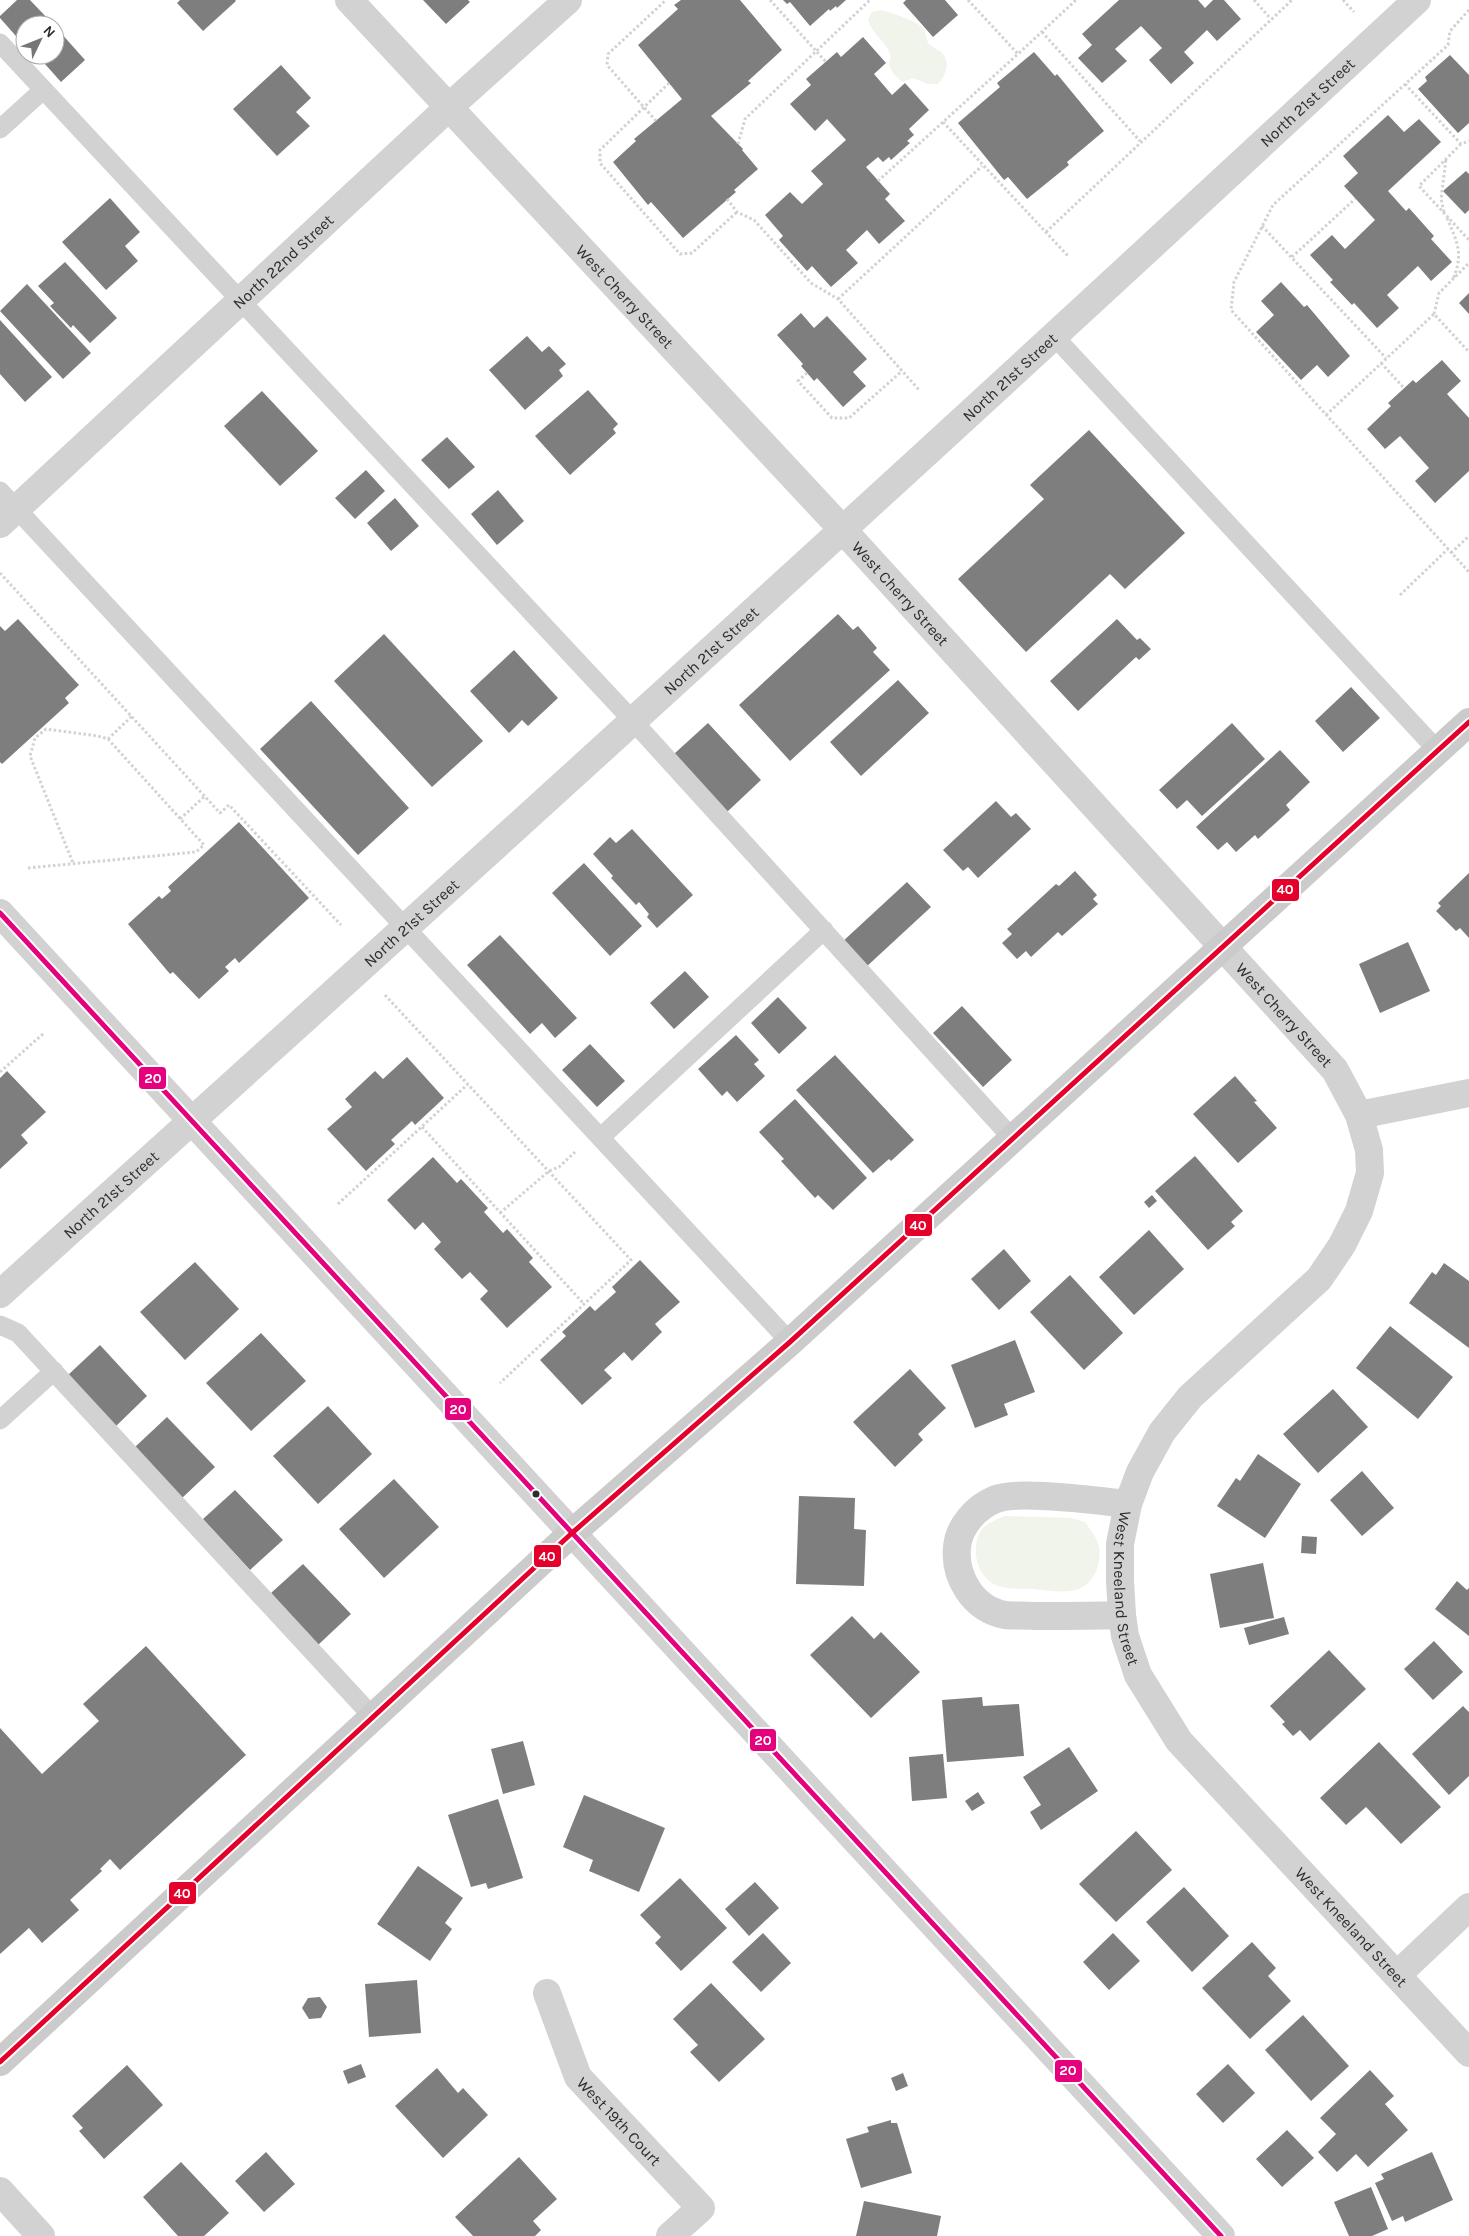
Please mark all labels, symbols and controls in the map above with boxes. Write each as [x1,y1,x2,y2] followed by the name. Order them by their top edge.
[15,15,65,65] north arrow
[39,22,59,41] text: N
[1256,54,1359,151] street label: North 21st Street
[229,210,337,313] street label: North 22nd Street
[572,241,678,352] street label: West Cherry Street
[959,329,1061,425] street label: North 21st Street
[848,537,953,650] street label: West Cherry Street
[660,603,763,699] street label: North 21st Street
[360,875,463,971] street label: North 21st Street
[1271,878,1300,902] line badge: 40
[1276,881,1294,898] text: 40
[1232,959,1337,1071] street label: West Cherry Street
[138,1066,167,1090] line badge: 20
[144,1070,162,1087] text: 20
[59,1147,163,1242] street label: North 21st Street
[904,1213,933,1237] line badge: 40
[909,1217,927,1234] text: 40
[444,1397,472,1421] line badge: 20
[449,1401,467,1418] text: 20
[531,1489,541,1499] unlabelled marker
[1110,1509,1143,1668] street label: West Kneeland Street
[533,1544,562,1568] line badge: 40
[538,1548,556,1565] text: 40
[749,1728,777,1752] line badge: 20
[754,1732,772,1749] text: 20
[1291,1863,1411,1991] street label: West Kneeland Street
[168,1881,197,1905] line badge: 40
[173,1885,191,1902] text: 40
[1054,2059,1083,2083] line badge: 20
[1059,2062,1077,2079] text: 20
[573,2073,665,2170] street label: West 19th Court

